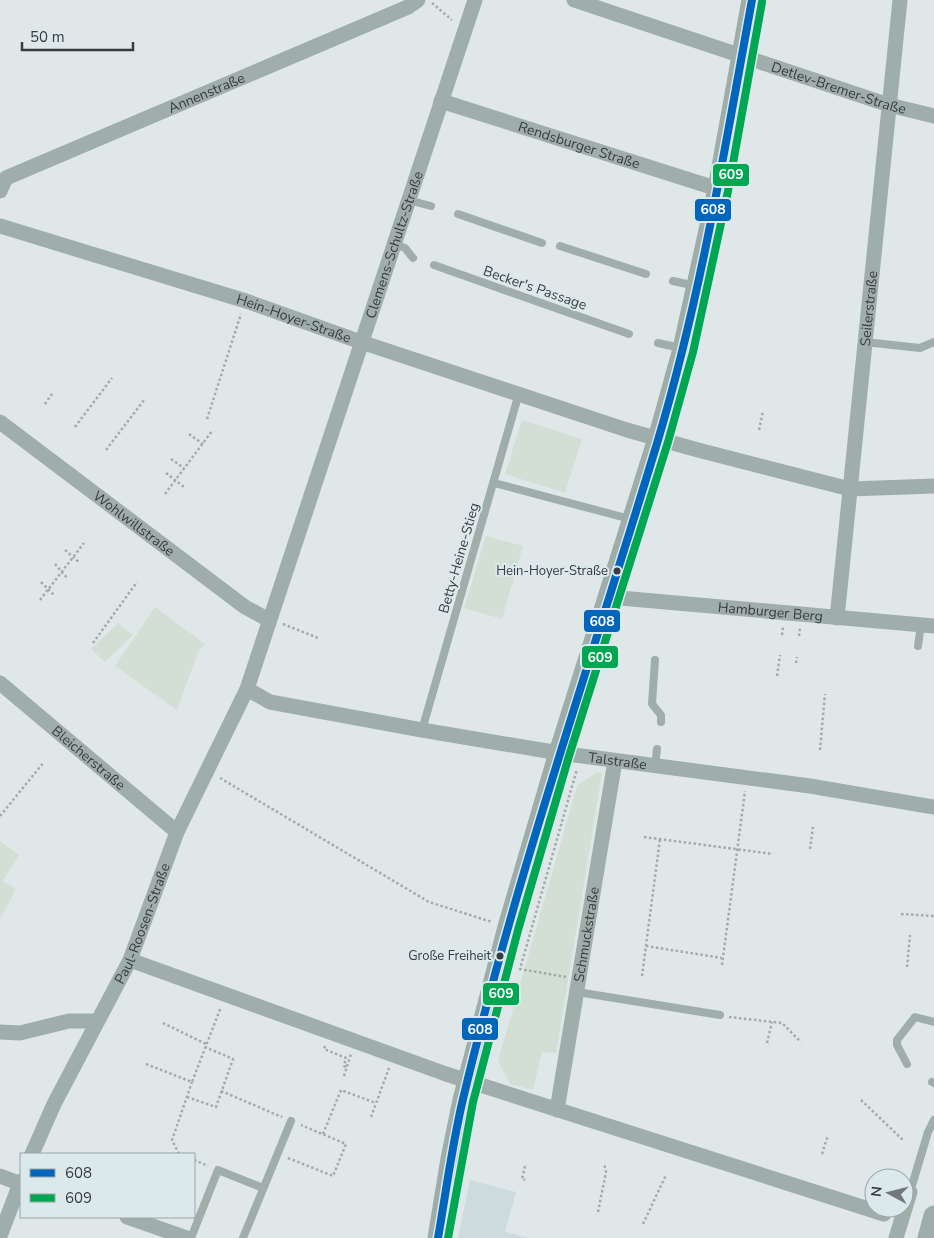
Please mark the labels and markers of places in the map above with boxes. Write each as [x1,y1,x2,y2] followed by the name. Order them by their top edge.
[496,562,608,580] place label: Hein-Hoyer-Straße
[612,566,622,576] marker: Hein-Hoyer-Straße
[408,947,491,965] place label: Große Freiheit
[495,951,505,961] marker: Große Freiheit

